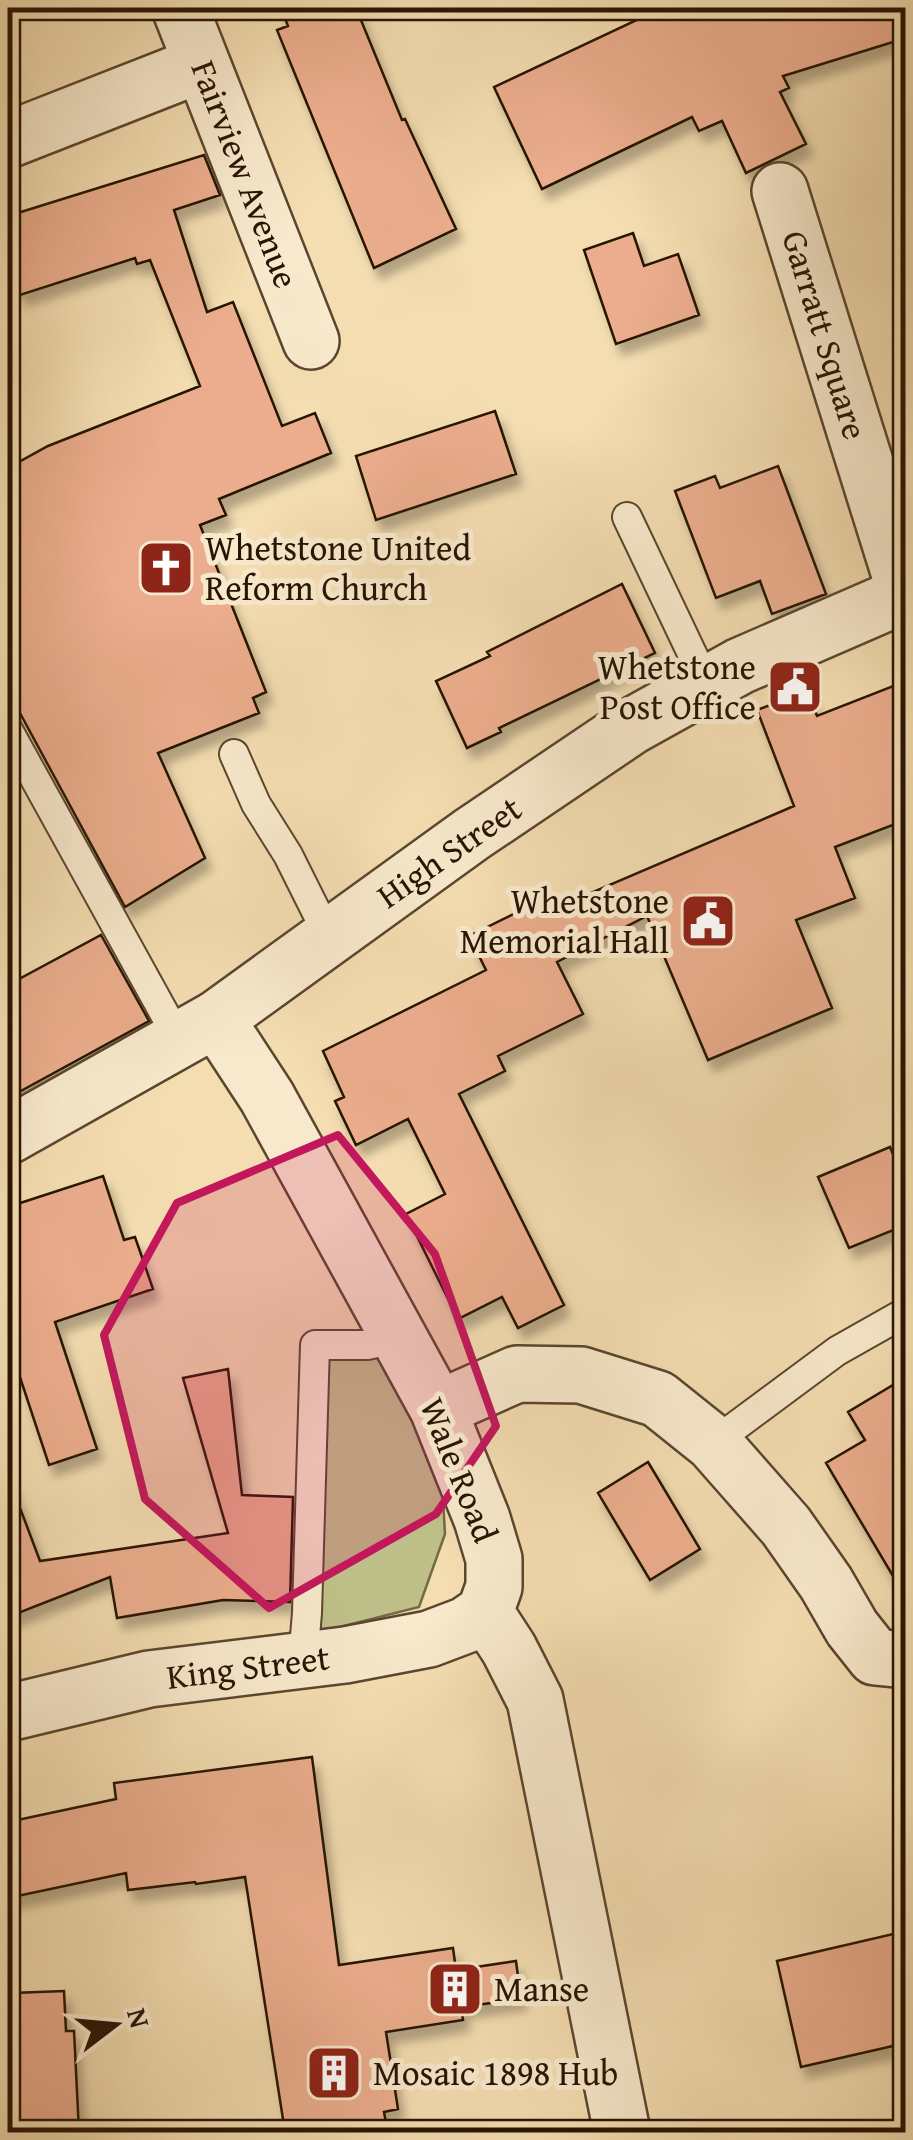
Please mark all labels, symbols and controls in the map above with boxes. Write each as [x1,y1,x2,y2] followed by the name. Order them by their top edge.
[179,53,312,295] street label: Fairview Avenue
[770,224,881,446] street label: Garratt Square
[205,522,471,613] place label: Whetstone United Reform Church
[136,538,196,598] church icon: Whetstone United Reform Church
[598,641,756,732] place label: Whetstone Post Office
[765,657,825,717] public building icon: Whetstone Post Office
[366,783,531,920] street label: High Street
[460,875,669,966] place label: Whetstone Memorial Hall
[678,891,738,951] public building icon: Whetstone Memorial Hall
[407,1390,512,1550] street label: Wale Road
[164,1631,332,1702] street label: King Street
[425,1959,485,2019] building icon: Manse
[494,1963,589,2014] place label: Manse
[65,1975,165,2075] north arrow
[117,2003,162,2033] text: N
[304,2043,364,2103] building icon: Mosaic 1898 Hub
[373,2047,618,2098] place label: Mosaic 1898 Hub

